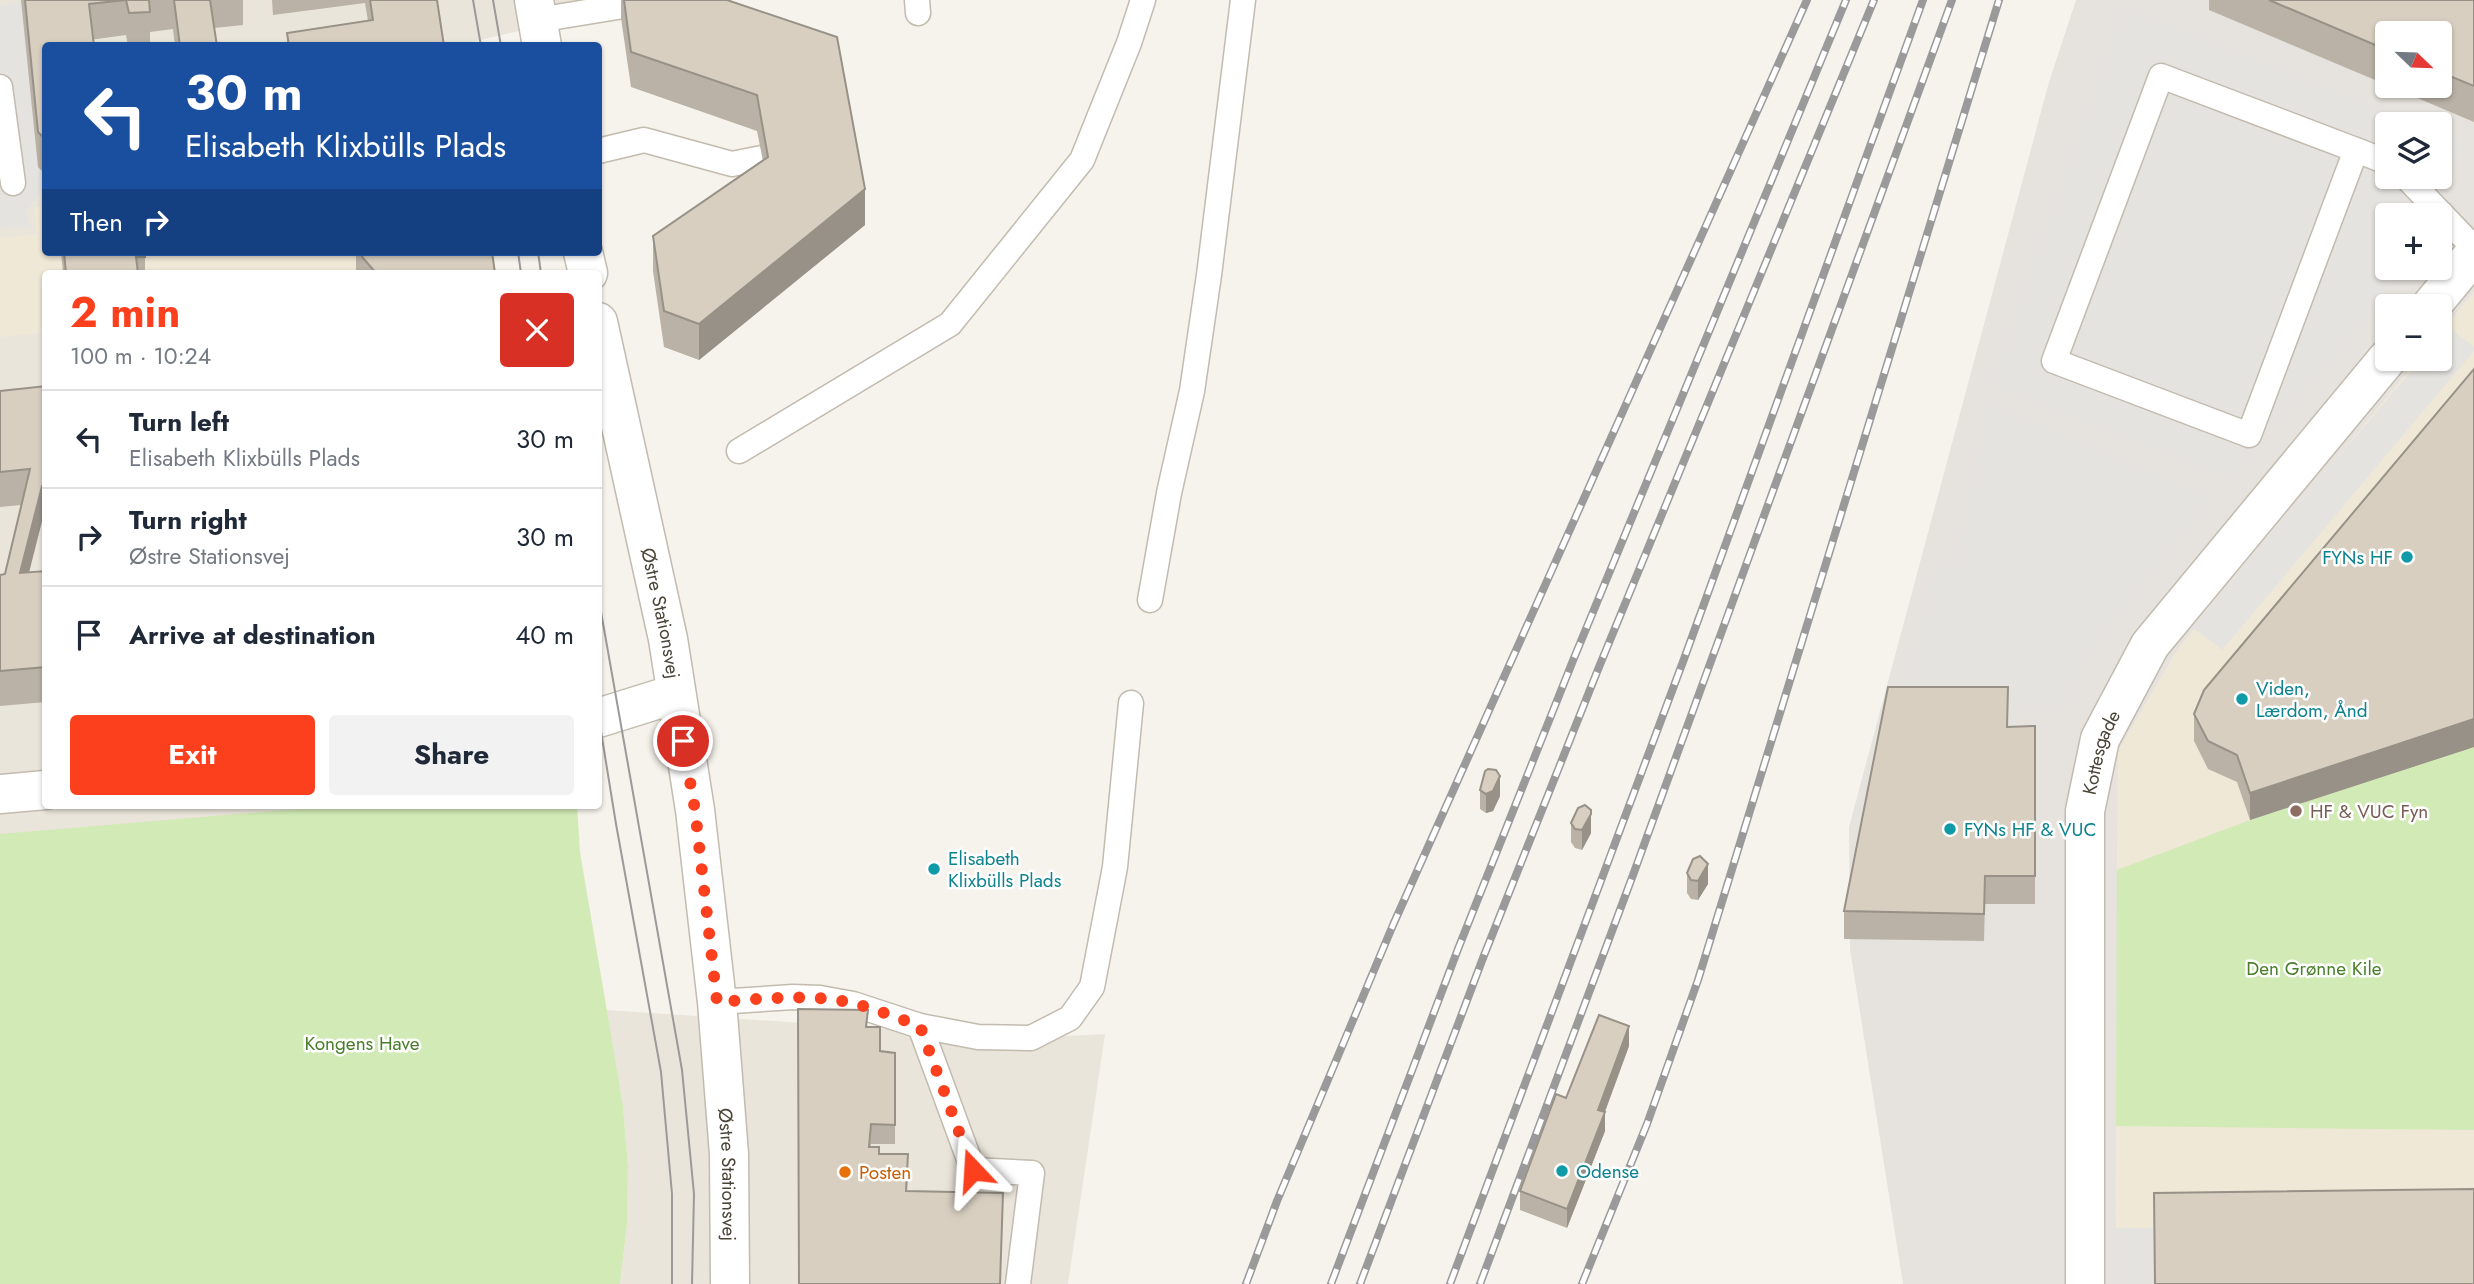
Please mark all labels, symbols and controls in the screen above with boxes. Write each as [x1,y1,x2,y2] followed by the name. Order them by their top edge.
[2375,21,2452,98] north arrow
[2375,21,2452,371] map controls
[185,58,303,128] text: 30 m
[70,70,161,161] icon: left
[2375,112,2452,189] button: layers
[185,123,506,169] text: Elisabeth Klixbülls Plads
[70,203,123,241] text: Then
[137,203,175,241] icon: right
[2375,203,2452,280] button: +
[70,282,180,343] text: 2 min
[500,293,574,367] button: close
[2375,294,2452,371] button: −
[70,339,211,373] text: 100 m · 10:24
[129,403,229,441] text: Turn left
[70,420,108,458] icon: left
[516,420,574,458] text: 30 m
[129,441,360,475] text: Elisabeth Klixbülls Plads
[129,501,247,539] text: Turn right
[70,518,108,556] icon: right
[516,518,574,556] text: 30 m
[129,539,290,573] text: Østre Stationsvej
[2322,544,2393,571] place label: FYNs HF
[634,545,687,681] street label: Østre Stationsvej
[2399,549,2415,565] marker: FYNs HF
[70,616,108,654] icon: arrive
[129,616,376,654] text: Arrive at destination
[515,616,574,654] text: 40 m
[2256,675,2368,724] place label: Viden, Lærdom, Ånd
[2234,691,2250,707] marker: Viden, Lærdom, Ånd
[2076,705,2127,797] street label: Kottesgade
[653,711,713,771] pin
[70,715,315,795] button: Exit
[329,715,574,795] button: Share
[664,722,702,760] icon: arrive
[2310,798,2428,825] place label: HF & VUC Fyn
[2288,803,2304,819] marker: HF & VUC Fyn
[1964,816,2096,843] place label: FYNs HF & VUC
[1942,821,1958,837] marker: FYNs HF & VUC
[948,845,1062,894] place label: Elisabeth Klixbülls Plads
[926,861,942,877] marker: Elisabeth Klixbülls Plads
[2246,955,2382,982] park label: Den Grønne Kile
[305,1030,420,1057] park label: Kongens Have
[711,1107,743,1241] street label: Østre Stationsvej
[936,1133,1010,1207] position arrow
[1576,1158,1639,1185] place label: Odense
[859,1159,911,1186] place label: Posten
[1554,1163,1570,1179] marker: Odense
[837,1164,853,1180] marker: Posten

